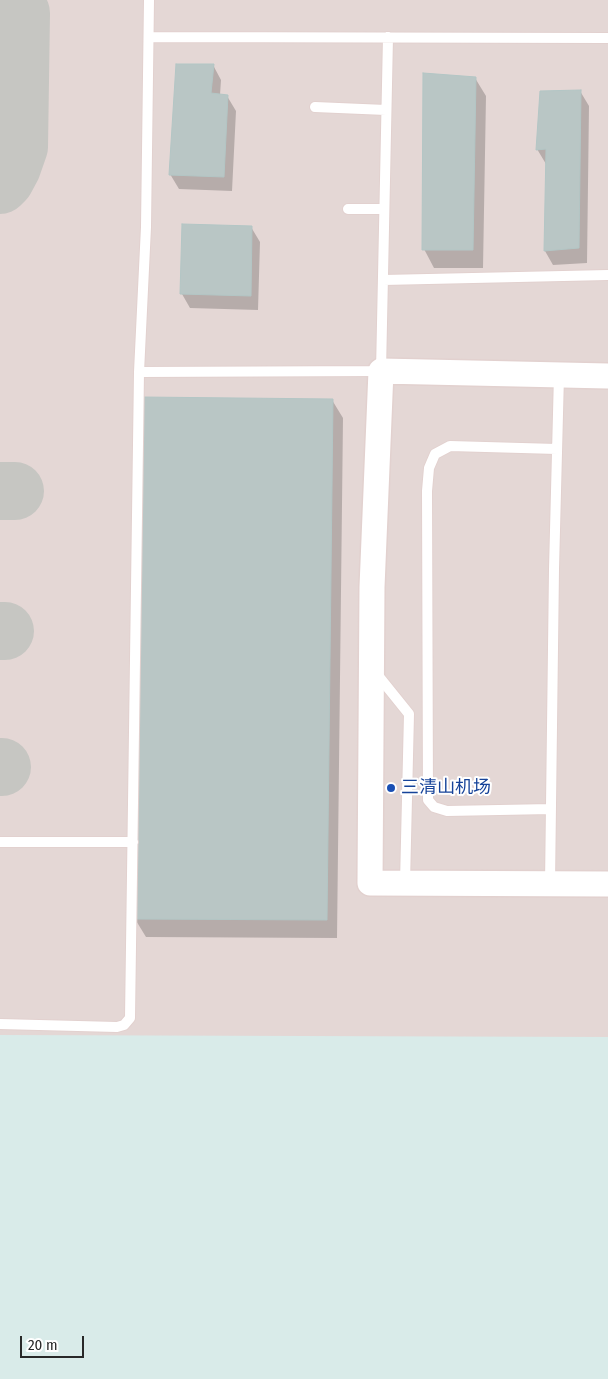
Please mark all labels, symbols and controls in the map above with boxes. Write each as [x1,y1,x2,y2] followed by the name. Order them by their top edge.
[401,777,491,799] place label: 三清山机场
[385,782,397,794] marker: 三清山机场
[22,1326,86,1358] scale bar
[28,1336,58,1354] text: 20 m

